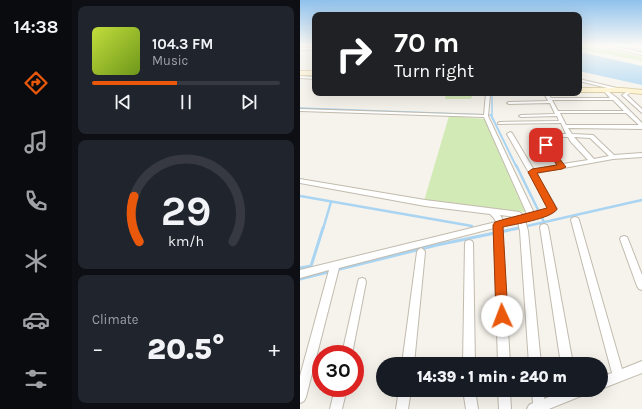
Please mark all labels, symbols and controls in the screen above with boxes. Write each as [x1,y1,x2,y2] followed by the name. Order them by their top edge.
[14,16,58,38] text: 14:38
[394,26,459,59] text: 70 m
[328,28,380,80] icon: right
[152,35,213,53] text: 104.3 FM
[152,53,188,68] text: Music
[394,60,474,82] text: Turn right
[22,69,50,97] icon: directions
[112,91,134,113] icon: previous
[175,91,197,113] icon: pause
[238,91,260,113] icon: next
[22,128,50,156] icon: music
[529,128,563,162] pin
[535,134,557,156] icon: arrive
[22,187,50,215] icon: phone
[161,187,211,235] text: 29
[168,233,204,250] text: km/h
[22,247,50,275] icon: climate
[481,295,523,337] position arrow
[22,306,50,334] icon: car
[92,312,138,327] text: Climate
[147,331,225,367] text: 20.5°
[92,336,104,362] text: −
[268,336,280,362] text: +
[312,345,364,397] speed limit sign: 30
[22,365,50,393] icon: filters
[417,368,567,386] text: 14:39 · 1 min · 240 m

